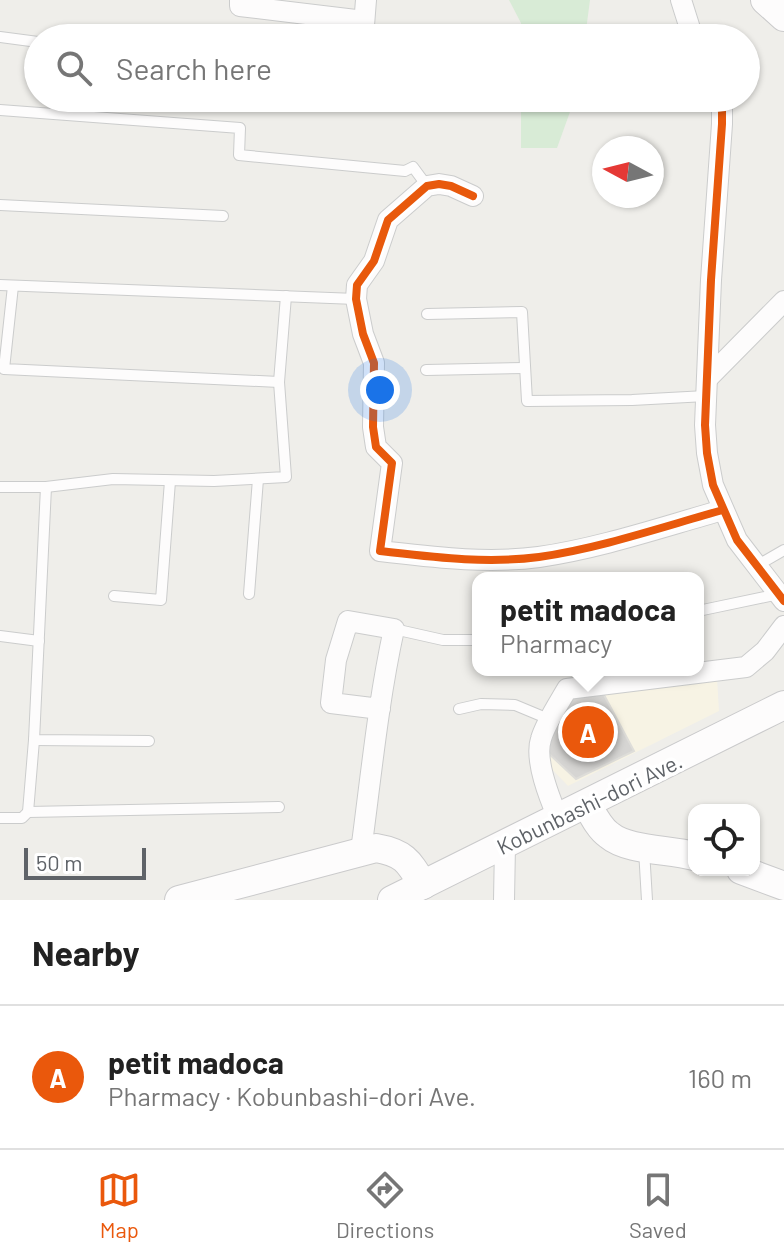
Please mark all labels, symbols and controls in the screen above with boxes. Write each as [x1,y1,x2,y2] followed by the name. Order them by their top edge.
[24,24,760,112] search box
[52,46,96,90] icon: search
[116,50,272,86] text: Search here
[592,136,664,208] north arrow
[360,370,400,410] your location
[472,572,704,676] popup
[500,591,676,627] text: petit madoca
[500,627,612,658] text: Pharmacy
[562,702,614,762] pin: A
[492,747,686,859] street label: Kobunbashi-dori Ave.
[688,804,760,876] map controls
[688,804,760,876] button: locate
[24,844,146,880] scale bar
[36,849,82,875] text: 50 m
[32,932,140,973] text: Nearby
[108,1044,284,1080] text: petit madoca
[49,1062,67,1093] text: A
[688,1062,752,1093] text: 160 m
[108,1080,476,1111] text: Pharmacy · Kobunbashi-dori Ave.
[97,1168,141,1242] tab: Map
[336,1168,434,1242] tab: Directions
[629,1168,687,1242] tab: Saved

